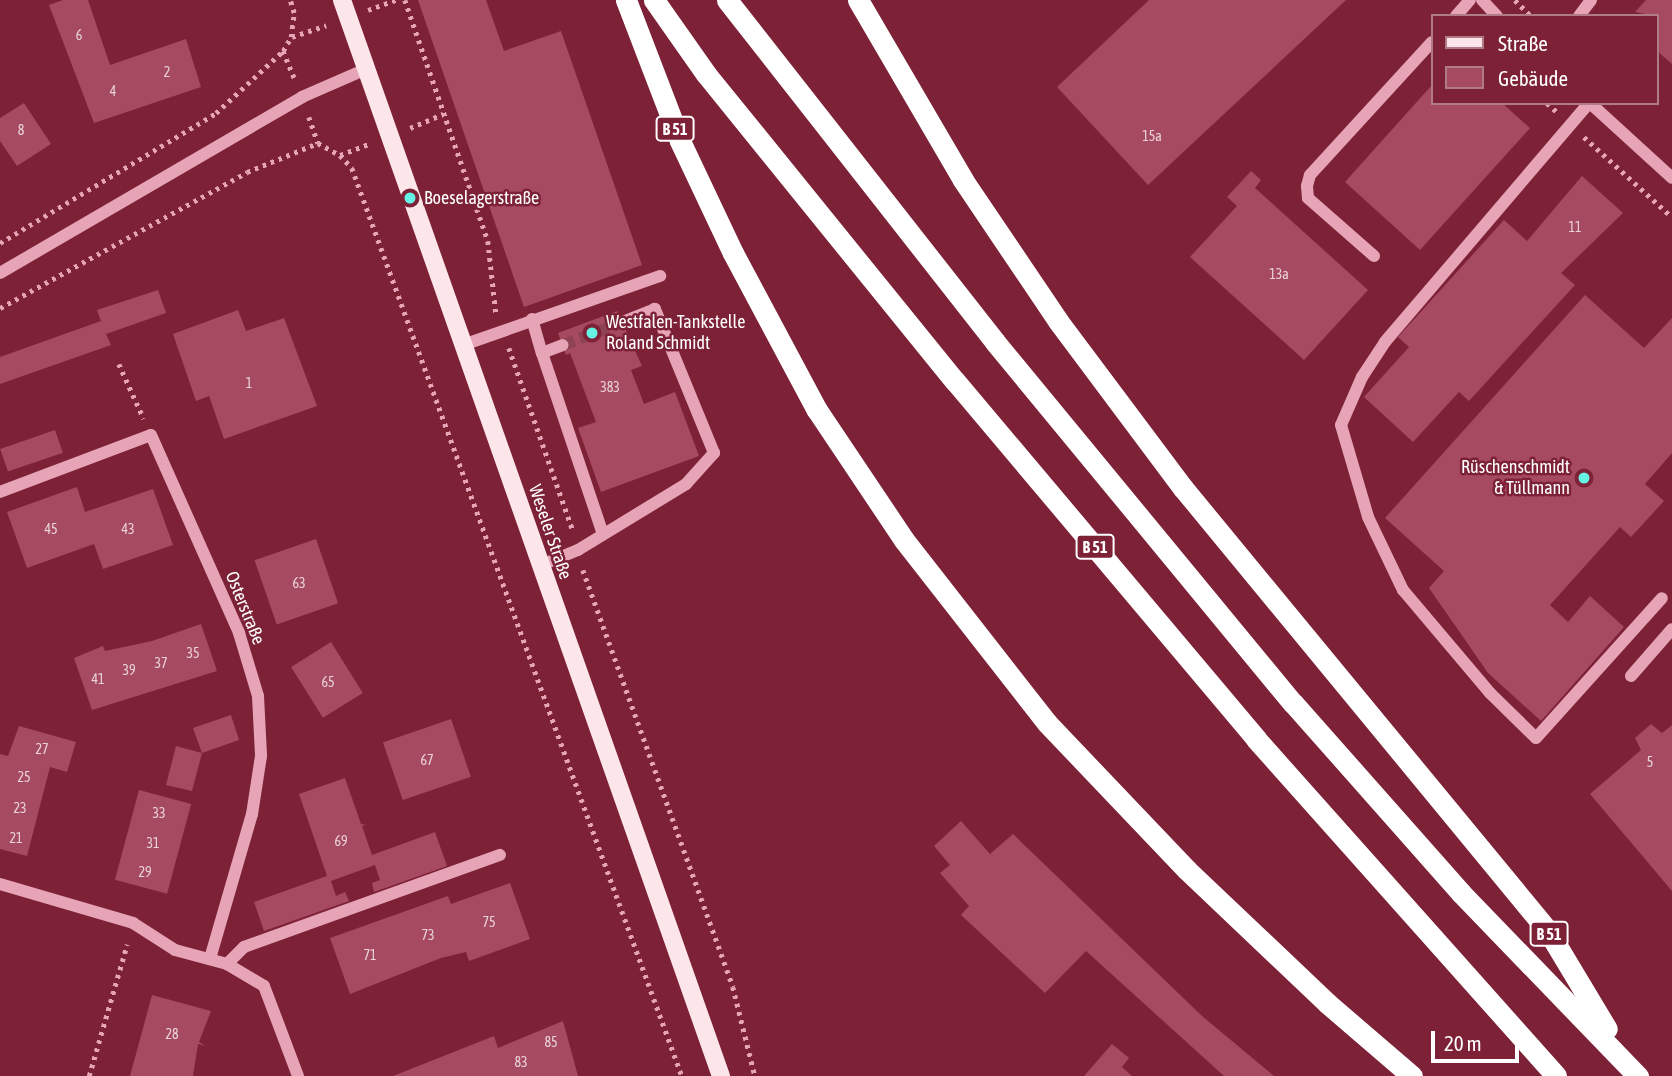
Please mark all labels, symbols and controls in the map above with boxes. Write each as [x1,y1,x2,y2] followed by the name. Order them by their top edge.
[1430,14,1658,105] legend
[76,27,82,43] house number: 6
[1498,31,1548,55] text: Straße
[164,64,170,80] house number: 2
[1498,66,1568,90] text: Gebäude
[110,83,116,99] house number: 4
[654,116,696,141] road number: B 51
[18,122,24,138] house number: 8
[1142,128,1162,144] house number: 15a
[424,187,539,209] place label: Boeselagerstraße
[402,190,418,206] marker: Boeselagerstraße
[1568,219,1582,235] house number: 11
[1269,266,1289,282] house number: 13a
[606,312,745,354] place label: Westfalen-Tankstelle Roland Schmidt
[584,325,600,341] marker: Westfalen-Tankstelle Roland Schmidt
[246,375,252,391] house number: 1
[600,379,620,395] house number: 383
[1461,457,1570,500] place label: Rüschenschmidt & Tüllmann
[1576,470,1592,486] marker: Rüschenschmidt & Tüllmann
[524,482,576,582] street label: Weseler Straße
[44,521,58,537] house number: 45
[121,521,135,537] house number: 43
[1074,534,1116,560] road number: B 51
[221,568,269,648] street label: Osterstraße
[292,575,306,591] house number: 63
[186,645,200,661] house number: 35
[154,655,168,671] house number: 37
[122,662,136,678] house number: 39
[91,671,105,687] house number: 41
[321,674,335,690] house number: 65
[35,741,49,757] house number: 27
[420,752,434,768] house number: 67
[1647,754,1653,770] house number: 5
[17,769,31,785] house number: 25
[13,800,27,816] house number: 23
[152,805,166,821] house number: 33
[9,830,23,846] house number: 21
[334,833,348,849] house number: 69
[146,835,160,851] house number: 31
[138,864,152,880] house number: 29
[482,914,496,930] house number: 75
[1528,922,1570,946] road number: B 51
[421,927,435,943] house number: 73
[363,947,377,963] house number: 71
[1434,1016,1522,1060] scale bar
[165,1026,179,1042] house number: 28
[1444,1031,1482,1055] text: 20 m
[544,1034,558,1050] house number: 85
[514,1054,528,1070] house number: 83

